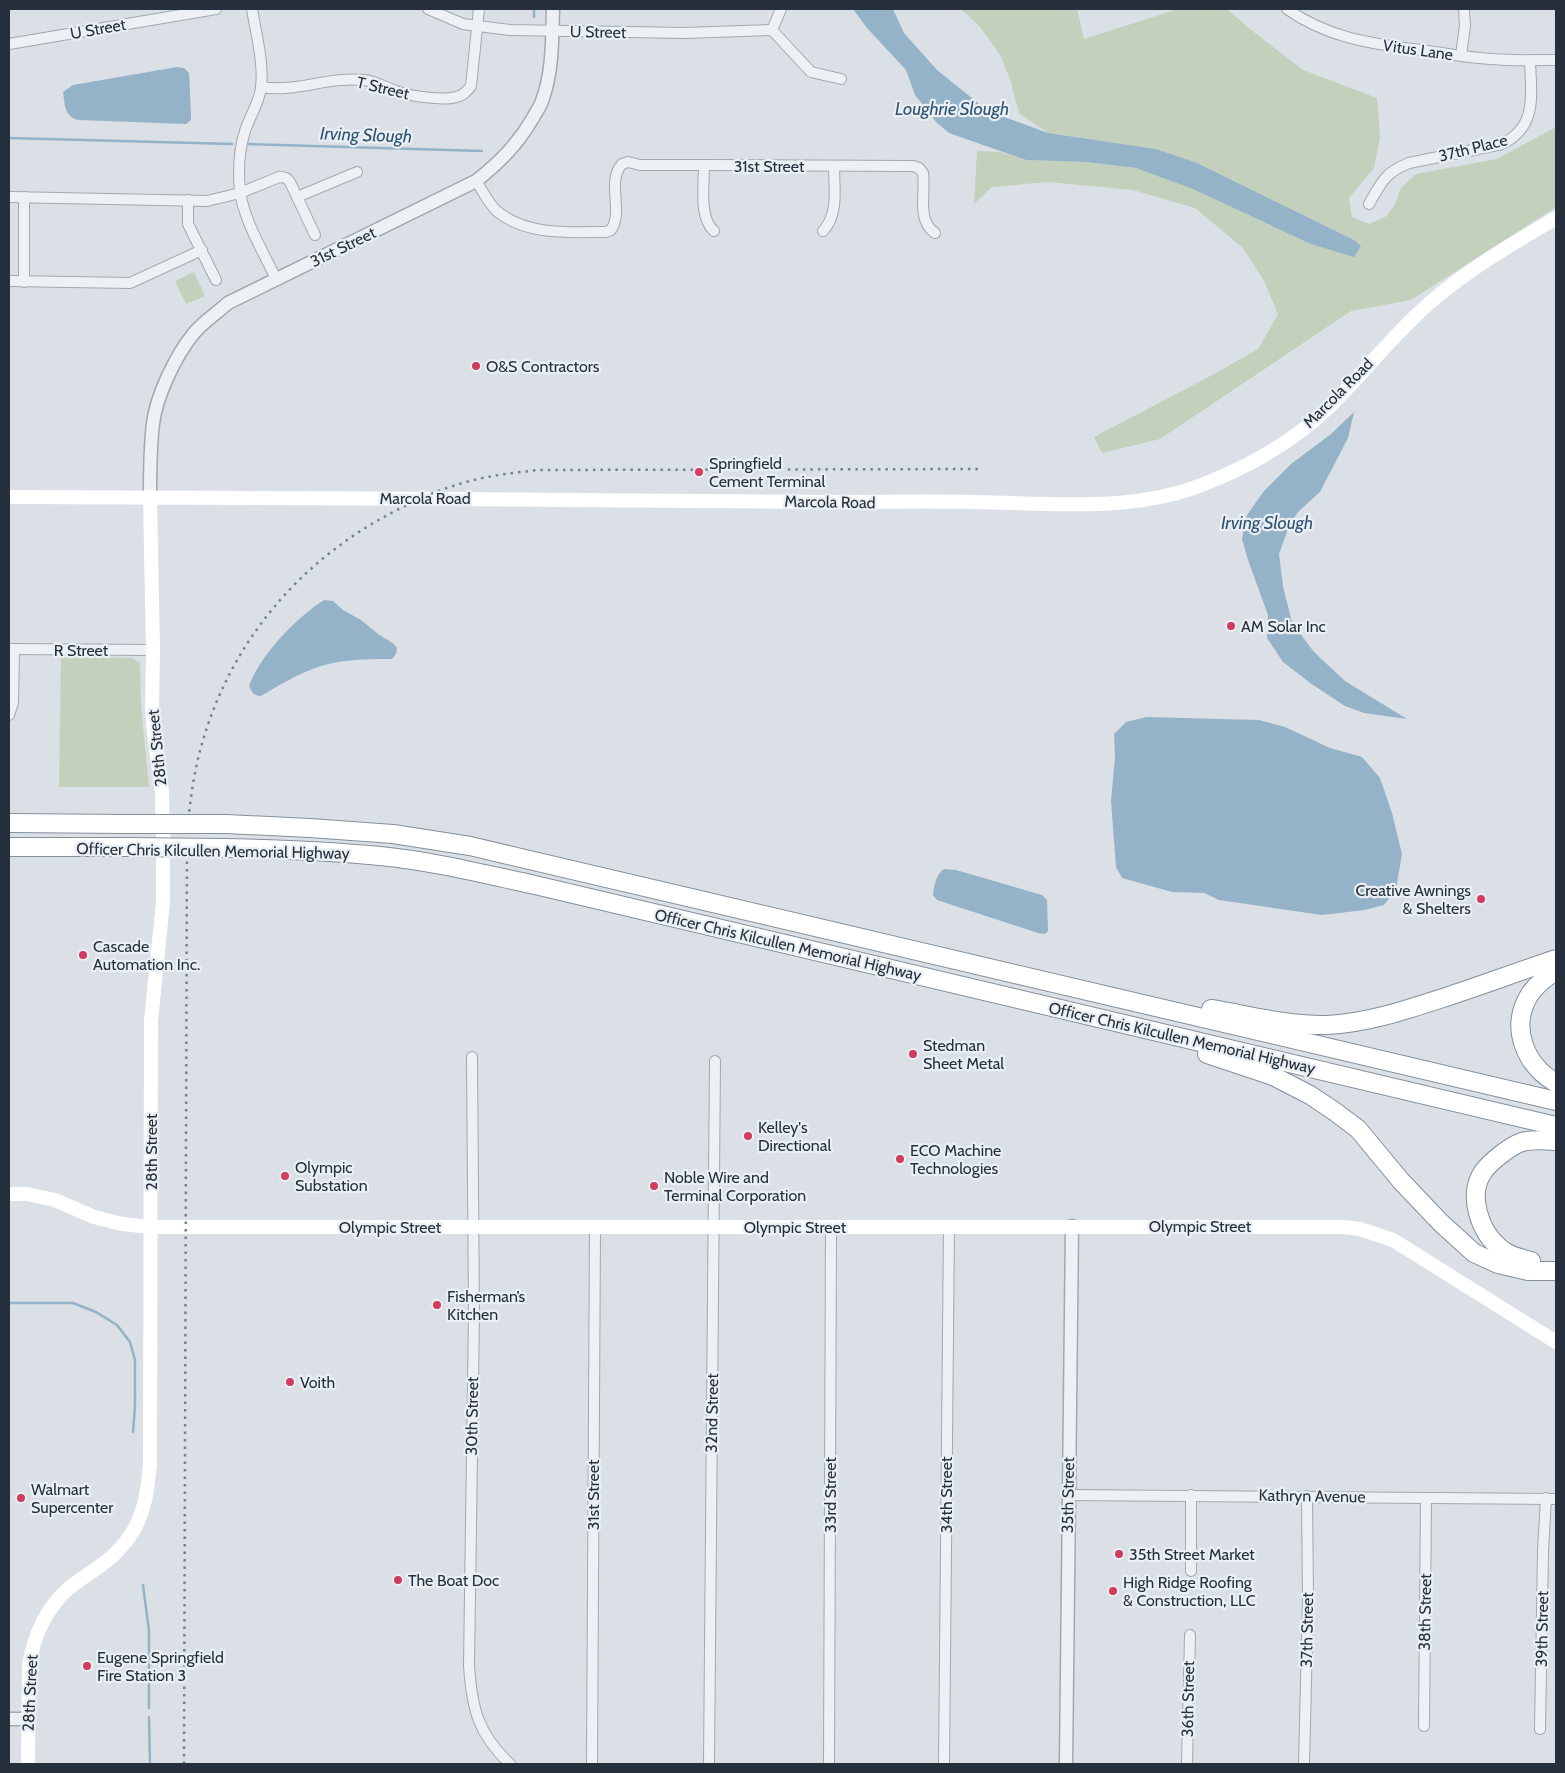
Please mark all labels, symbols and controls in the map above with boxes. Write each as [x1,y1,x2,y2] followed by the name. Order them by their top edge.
[69,15,128,43] street label: U Street
[570,22,627,42] street label: U Street
[1382,36,1454,64] street label: Vitus Lane
[355,73,412,103] street label: T Street
[895,98,1009,120] water label: Loughrie Slough
[320,122,412,148] water label: Irving Slough
[1437,130,1509,166] street label: 37th Place
[734,157,805,176] street label: 31st Street
[307,223,379,271] street label: 31st Street
[1299,354,1377,432] street label: Marcola Road
[486,357,600,376] place label: O&S Contractors
[470,360,482,372] marker: O&S Contractors
[709,454,825,491] place label: Springfield Cement Terminal
[693,466,705,478] marker: Springfield Cement Terminal
[379,489,471,508] street label: Marcola Road
[784,492,876,512] street label: Marcola Road
[1221,512,1313,534] water label: Irving Slough
[1241,617,1326,636] place label: AM Solar Inc
[1225,620,1237,632] marker: AM Solar Inc
[54,641,109,660] street label: R Street
[143,708,170,787] street label: 28th Street
[76,839,350,863] street label: Officer Chris Kilcullen Memorial Highway
[1356,881,1471,918] place label: Creative Awnings & Shelters
[1475,893,1487,905] marker: Creative Awnings & Shelters
[653,905,923,985] street label: Officer Chris Kilcullen Memorial Highway
[93,937,200,974] place label: Cascade Automation Inc.
[77,949,89,961] marker: Cascade Automation Inc.
[1047,998,1317,1078] street label: Officer Chris Kilcullen Memorial Highway
[923,1036,1004,1073] place label: Stedman Sheet Metal
[907,1048,919,1060] marker: Stedman Sheet Metal
[142,1113,161,1190] street label: 28th Street
[758,1118,831,1155] place label: Kelley's Directional
[742,1130,754,1142] marker: Kelley's Directional
[910,1141,1001,1178] place label: ECO Machine Technologies
[894,1153,906,1165] marker: ECO Machine Technologies
[295,1158,368,1195] place label: Olympic Substation
[664,1168,806,1205] place label: Noble Wire and Terminal Corporation
[279,1170,291,1182] marker: Olympic Substation
[648,1180,660,1192] marker: Noble Wire and Terminal Corporation
[1149,1217,1252,1236] street label: Olympic Street
[339,1218,442,1237] street label: Olympic Street
[744,1218,847,1237] street label: Olympic Street
[447,1287,525,1324] place label: Fisherman’s Kitchen
[431,1299,443,1311] marker: Fisherman’s Kitchen
[702,1372,722,1453] street label: 32nd Street
[300,1373,335,1392] place label: Voith
[284,1376,296,1388] marker: Voith
[462,1376,482,1455] street label: 30th Street
[937,1456,956,1533] street label: 34th Street
[1058,1456,1078,1533] street label: 35th Street
[821,1457,840,1533] street label: 33rd Street
[584,1459,603,1530] street label: 31st Street
[31,1480,114,1517] place label: Walmart Supercenter
[1258,1486,1366,1506] street label: Kathryn Avenue
[15,1492,27,1504] marker: Walmart Supercenter
[1129,1545,1255,1564] place label: 35th Street Market
[1113,1548,1125,1560] marker: 35th Street Market
[408,1571,499,1590] place label: The Boat Doc
[1123,1573,1256,1610] place label: High Ridge Roofing & Construction, LLC
[1415,1573,1435,1651] street label: 38th Street
[392,1574,404,1586] marker: The Boat Doc
[1107,1585,1119,1597] marker: High Ridge Roofing & Construction, LLC
[1532,1590,1552,1667] street label: 39th Street
[1297,1591,1317,1668] street label: 37th Street
[97,1648,224,1685] place label: Eugene Springfield Fire Station 3
[19,1654,42,1732] street label: 28th Street
[81,1660,93,1672] marker: Eugene Springfield Fire Station 3
[1178,1660,1198,1737] street label: 36th Street

